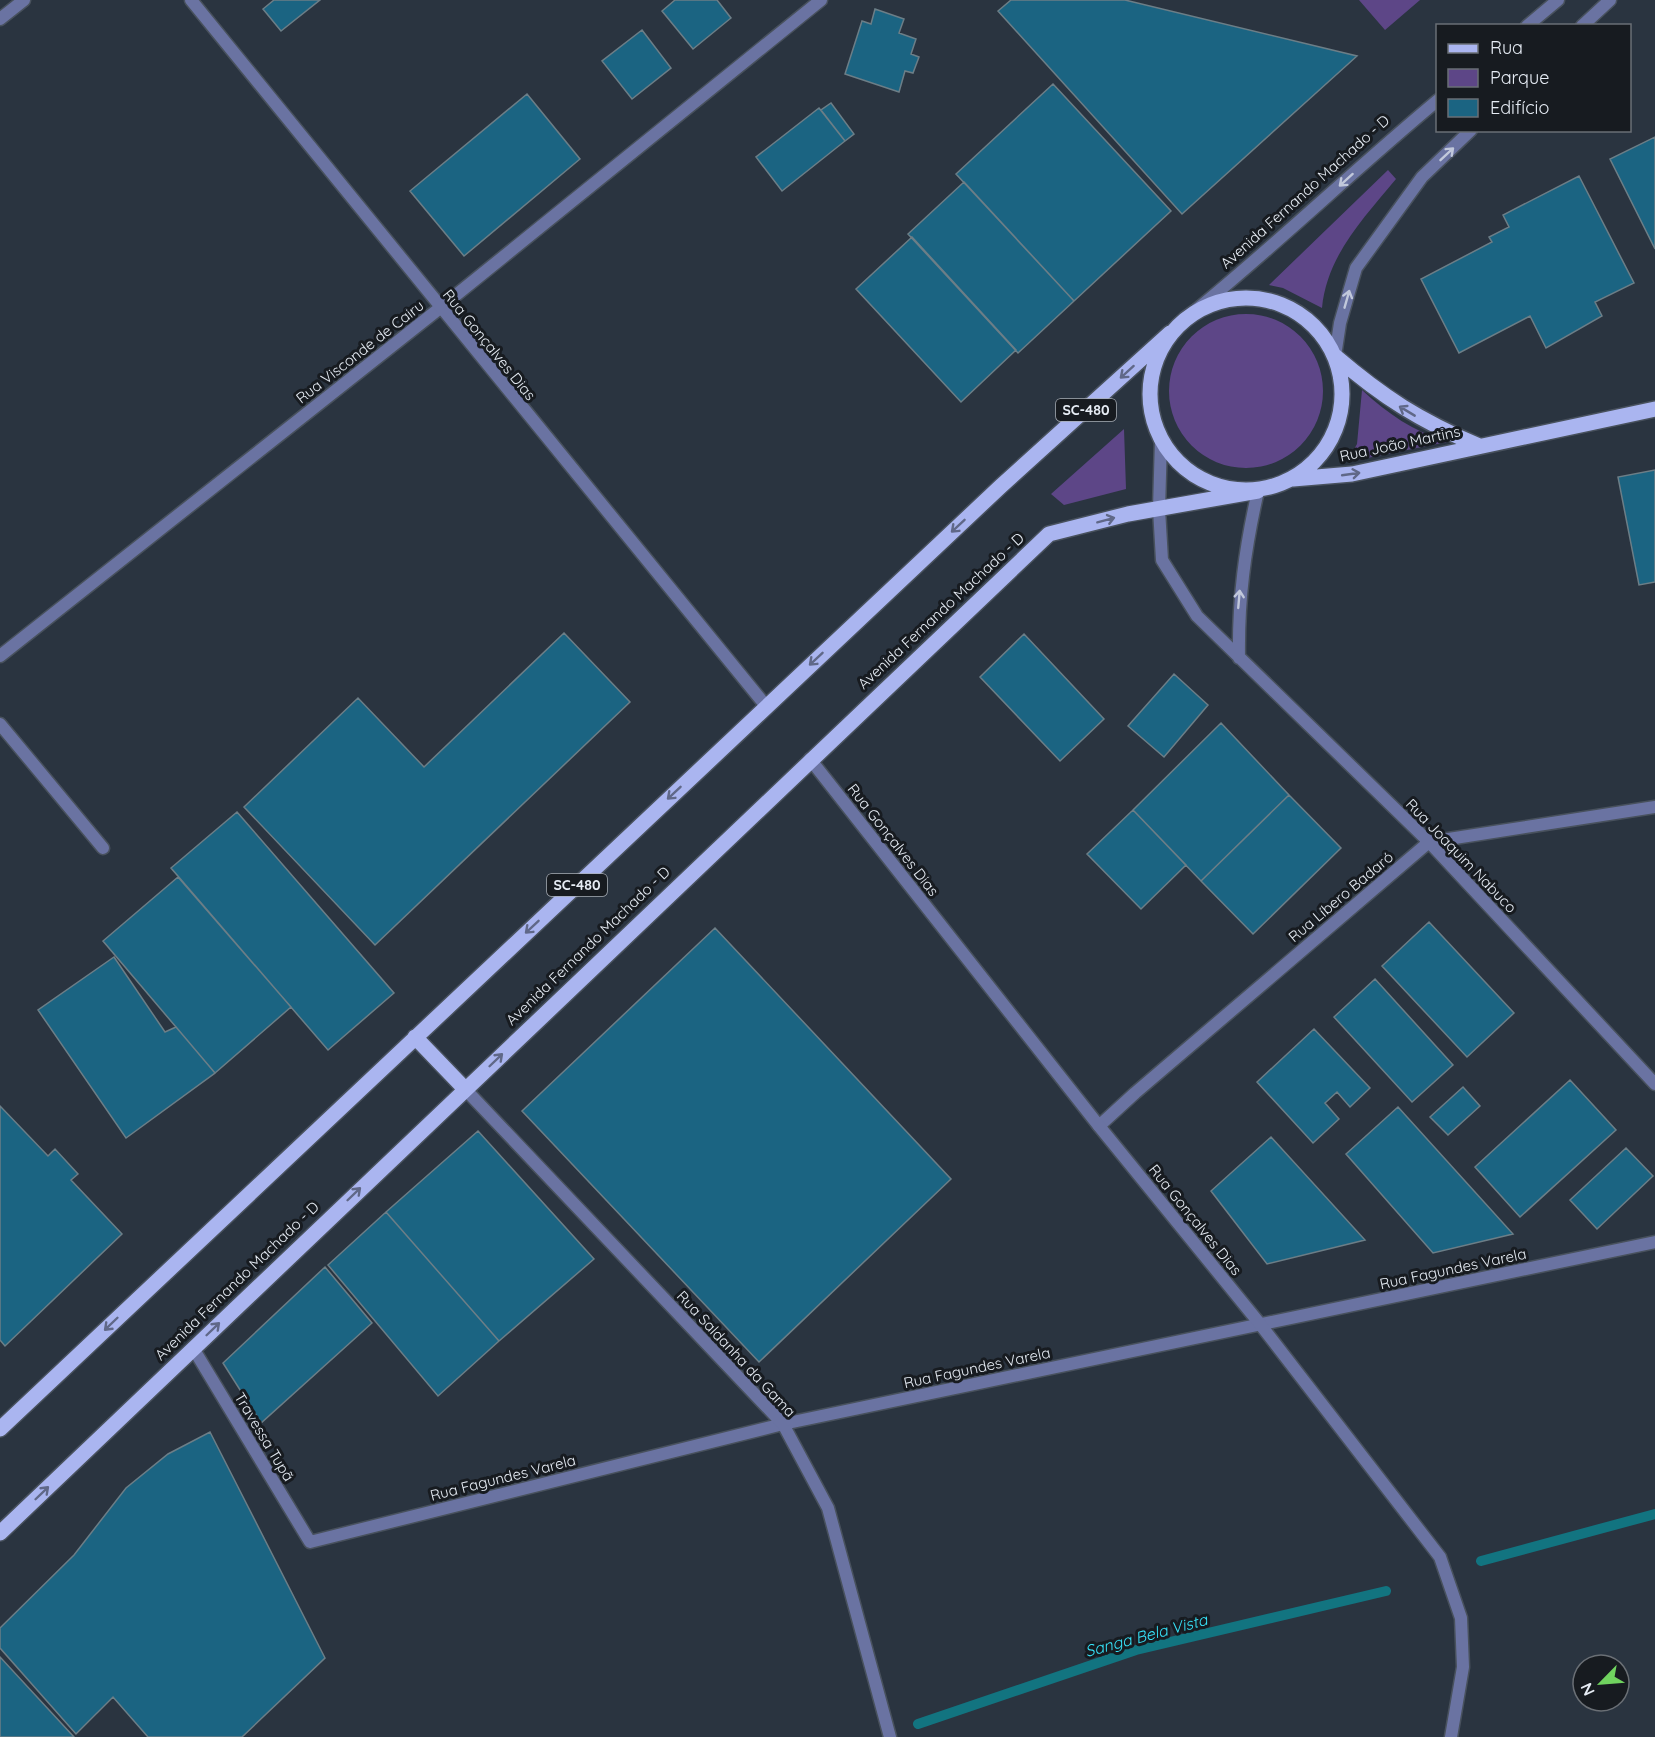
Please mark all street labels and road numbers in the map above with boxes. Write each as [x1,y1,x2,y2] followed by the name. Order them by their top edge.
[1216,111,1393,273] street label: Avenida Fernando Machado - D
[439,285,540,404] street label: Rua Gonçalves Dias
[292,296,427,407] street label: Rua Visconde de Cairu
[1056,399,1116,421] road number: SC-480
[1338,421,1462,466] street label: Rua João Martins
[853,528,1028,693] street label: Avenida Fernando Machado - D
[844,780,943,900] street label: Rua Gonçalves Dias
[1402,795,1521,917] street label: Rua Joaquim Nabuco
[1284,847,1397,946] street label: Rua Líbero Badaró
[502,862,674,1029] street label: Avenida Fernando Machado - D
[547,874,607,896] road number: SC-480
[1145,1160,1246,1279] street label: Rua Gonçalves Dias
[151,1197,323,1364] street label: Avenida Fernando Machado - D
[1378,1244,1528,1293] street label: Rua Fagundes Varela
[673,1287,800,1421] street label: Rua Saldanha da Gama
[902,1343,1052,1392] street label: Rua Fagundes Varela
[230,1389,298,1485] street label: Travessa Tupã
[428,1450,578,1505] street label: Rua Fagundes Varela

